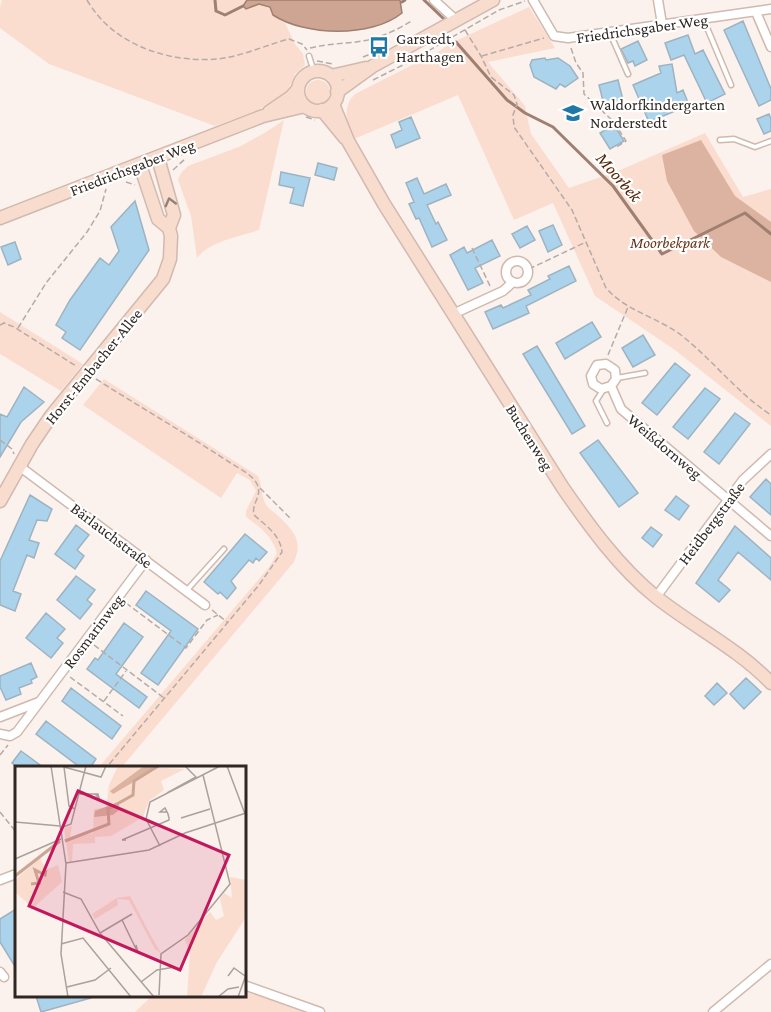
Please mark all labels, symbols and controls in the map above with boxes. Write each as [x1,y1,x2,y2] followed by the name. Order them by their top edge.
[575,11,709,47] street label: Friedrichsgaber Weg
[396,30,465,66] place label: Garstedt, Harthagen
[367,35,391,59] bus stop icon: Garstedt, Harthagen
[590,96,726,131] place label: Waldorfkindergarten Norderstedt
[561,101,585,125] school or university icon: Waldorfkindergarten Norderstedt
[67,136,198,200] street label: Friedrichsgaber Weg
[591,147,647,207] water label: Moorbek
[165,197,177,207] one-way arrow
[629,234,711,252] park label: Moorbekpark
[42,305,145,428] street label: Horst-Embacher-Allee
[502,401,557,474] street label: Buchenweg
[624,411,705,483] street label: Weißdornweg
[675,479,749,568] street label: Heidbergstraße
[68,499,156,571] street label: Bärlauchstraße
[60,591,128,672] street label: Rosmarinweg
[15,766,246,997] inset map

